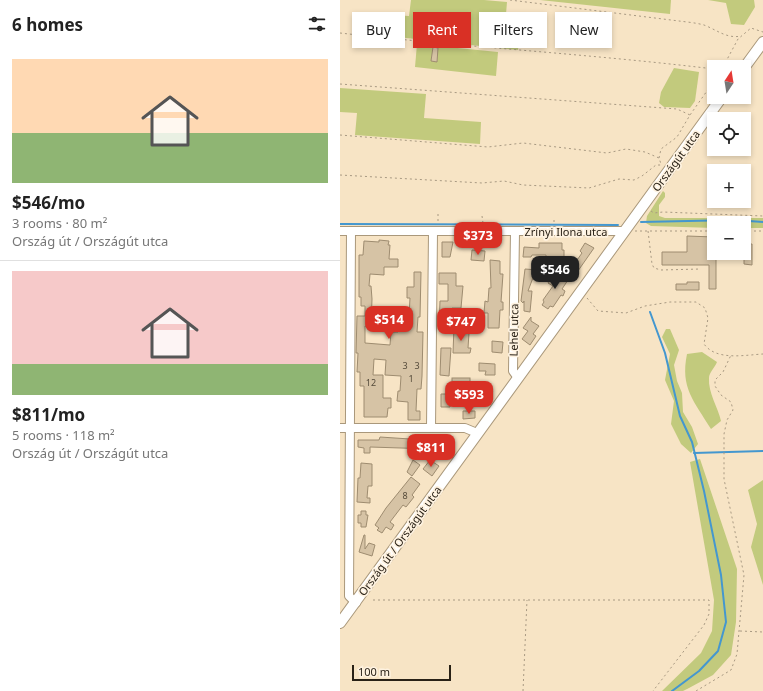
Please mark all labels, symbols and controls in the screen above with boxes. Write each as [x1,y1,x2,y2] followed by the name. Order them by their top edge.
[352,12,405,48] chip: Buy
[413,12,471,48] chip: Rent
[479,12,547,48] chip: Filters
[555,12,612,48] chip: New
[12,13,83,36] text: 6 homes
[306,13,328,35] icon: filters
[707,60,751,104] north arrow
[707,60,751,260] map controls
[134,85,206,157] icon: home
[707,112,751,156] button: locate
[648,127,703,194] street label: Országút utca
[707,164,751,208] button: +
[12,191,85,214] text: $546/mo
[12,214,107,232] text: 3 rooms · 80 m²
[707,216,751,260] button: −
[454,222,502,256] pin: $373
[524,224,608,239] street label: Zrínyi Ilona utca
[463,226,493,244] text: $373
[12,232,168,250] text: Ország út / Országút utca
[531,256,579,290] pin: $546
[540,260,570,278] text: $546
[134,297,206,369] icon: home
[506,303,521,357] street label: Lehel utca
[365,306,413,340] pin: $514
[437,308,485,342] pin: $747
[374,310,404,328] text: $514
[446,312,476,330] text: $747
[402,359,408,372] house number: 3
[414,359,420,372] house number: 3
[408,372,414,385] house number: 1
[366,376,376,389] house number: 12
[445,381,493,415] pin: $593
[454,385,484,403] text: $593
[12,403,85,426] text: $811/mo
[12,426,115,444] text: 5 rooms · 118 m²
[407,434,455,468] pin: $811
[416,438,446,456] text: $811
[12,444,168,462] text: Ország út / Országút utca
[355,483,445,599] street label: Ország út / Országút utca
[402,489,408,502] house number: 8
[352,663,451,682] scale bar
[358,664,390,679] text: 100 m

